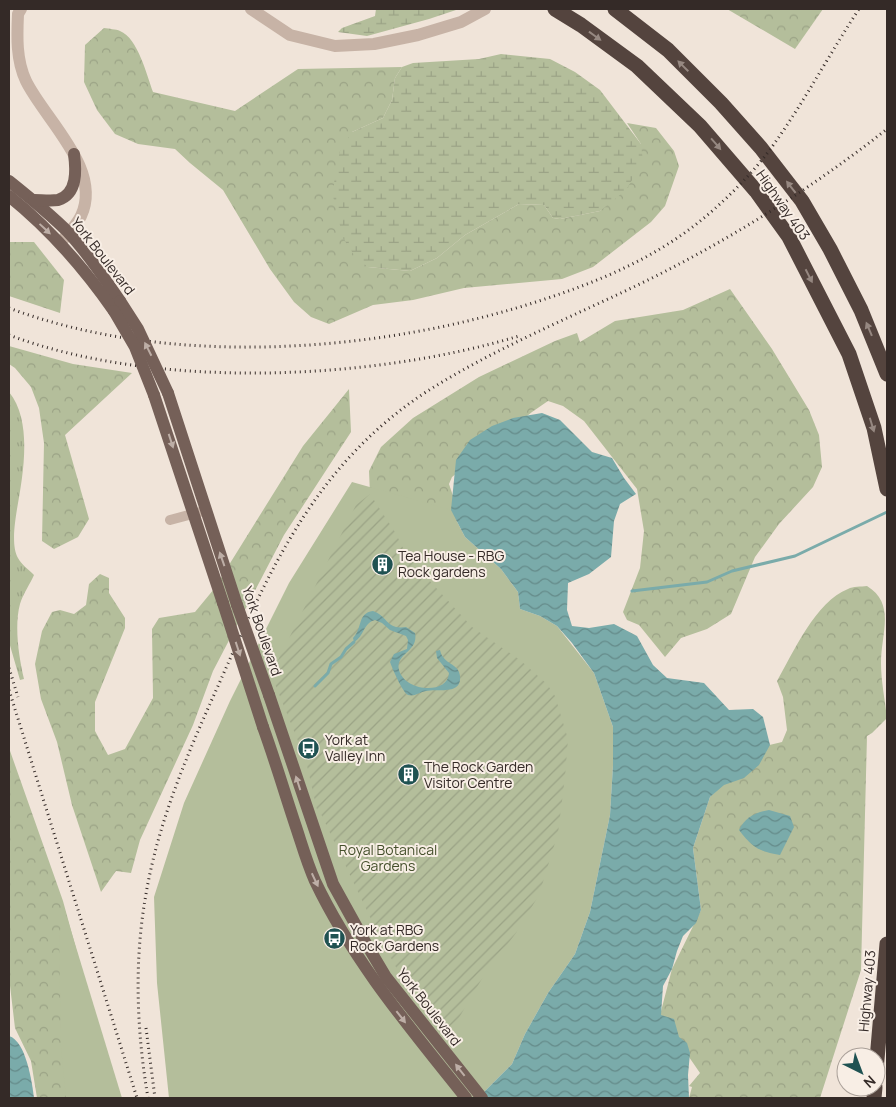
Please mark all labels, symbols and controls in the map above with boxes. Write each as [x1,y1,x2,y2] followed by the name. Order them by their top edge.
[588,31,602,41] one-way arrow
[678,60,690,72] one-way arrow
[710,137,721,150] one-way arrow
[752,166,815,244] street label: Highway 403
[786,181,797,194] one-way arrow
[67,213,140,298] street label: York Boulevard
[39,223,51,235] one-way arrow
[805,269,813,283] one-way arrow
[865,322,873,336] one-way arrow
[144,342,152,356] one-way arrow
[869,418,877,433] one-way arrow
[167,434,175,449] one-way arrow
[398,546,504,581] place label: Tea House - RBG Rock gardens
[218,551,226,566] one-way arrow
[370,552,394,576] building icon: Tea House - RBG Rock gardens
[238,583,287,678] street label: York Boulevard
[234,642,242,657] one-way arrow
[325,730,385,765] place label: York at Valley Inn
[297,736,321,760] bus stop icon: York at Valley Inn
[424,757,533,792] place label: The Rock Garden Visitor Centre
[396,763,420,787] building icon: The Rock Garden Visitor Centre
[294,775,301,790] one-way arrow
[339,840,437,875] park label: Royal Botanical Gardens
[312,873,320,887] one-way arrow
[350,920,439,955] place label: York at RBG Rock Gardens
[322,926,346,950] bus stop icon: York at RBG Rock Gardens
[853,949,880,1033] street label: Highway 403
[393,964,466,1049] street label: York Boulevard
[396,1010,407,1023] one-way arrow
[836,1047,886,1097] north arrow
[454,1064,465,1077] one-way arrow
[860,1072,880,1092] text: N

